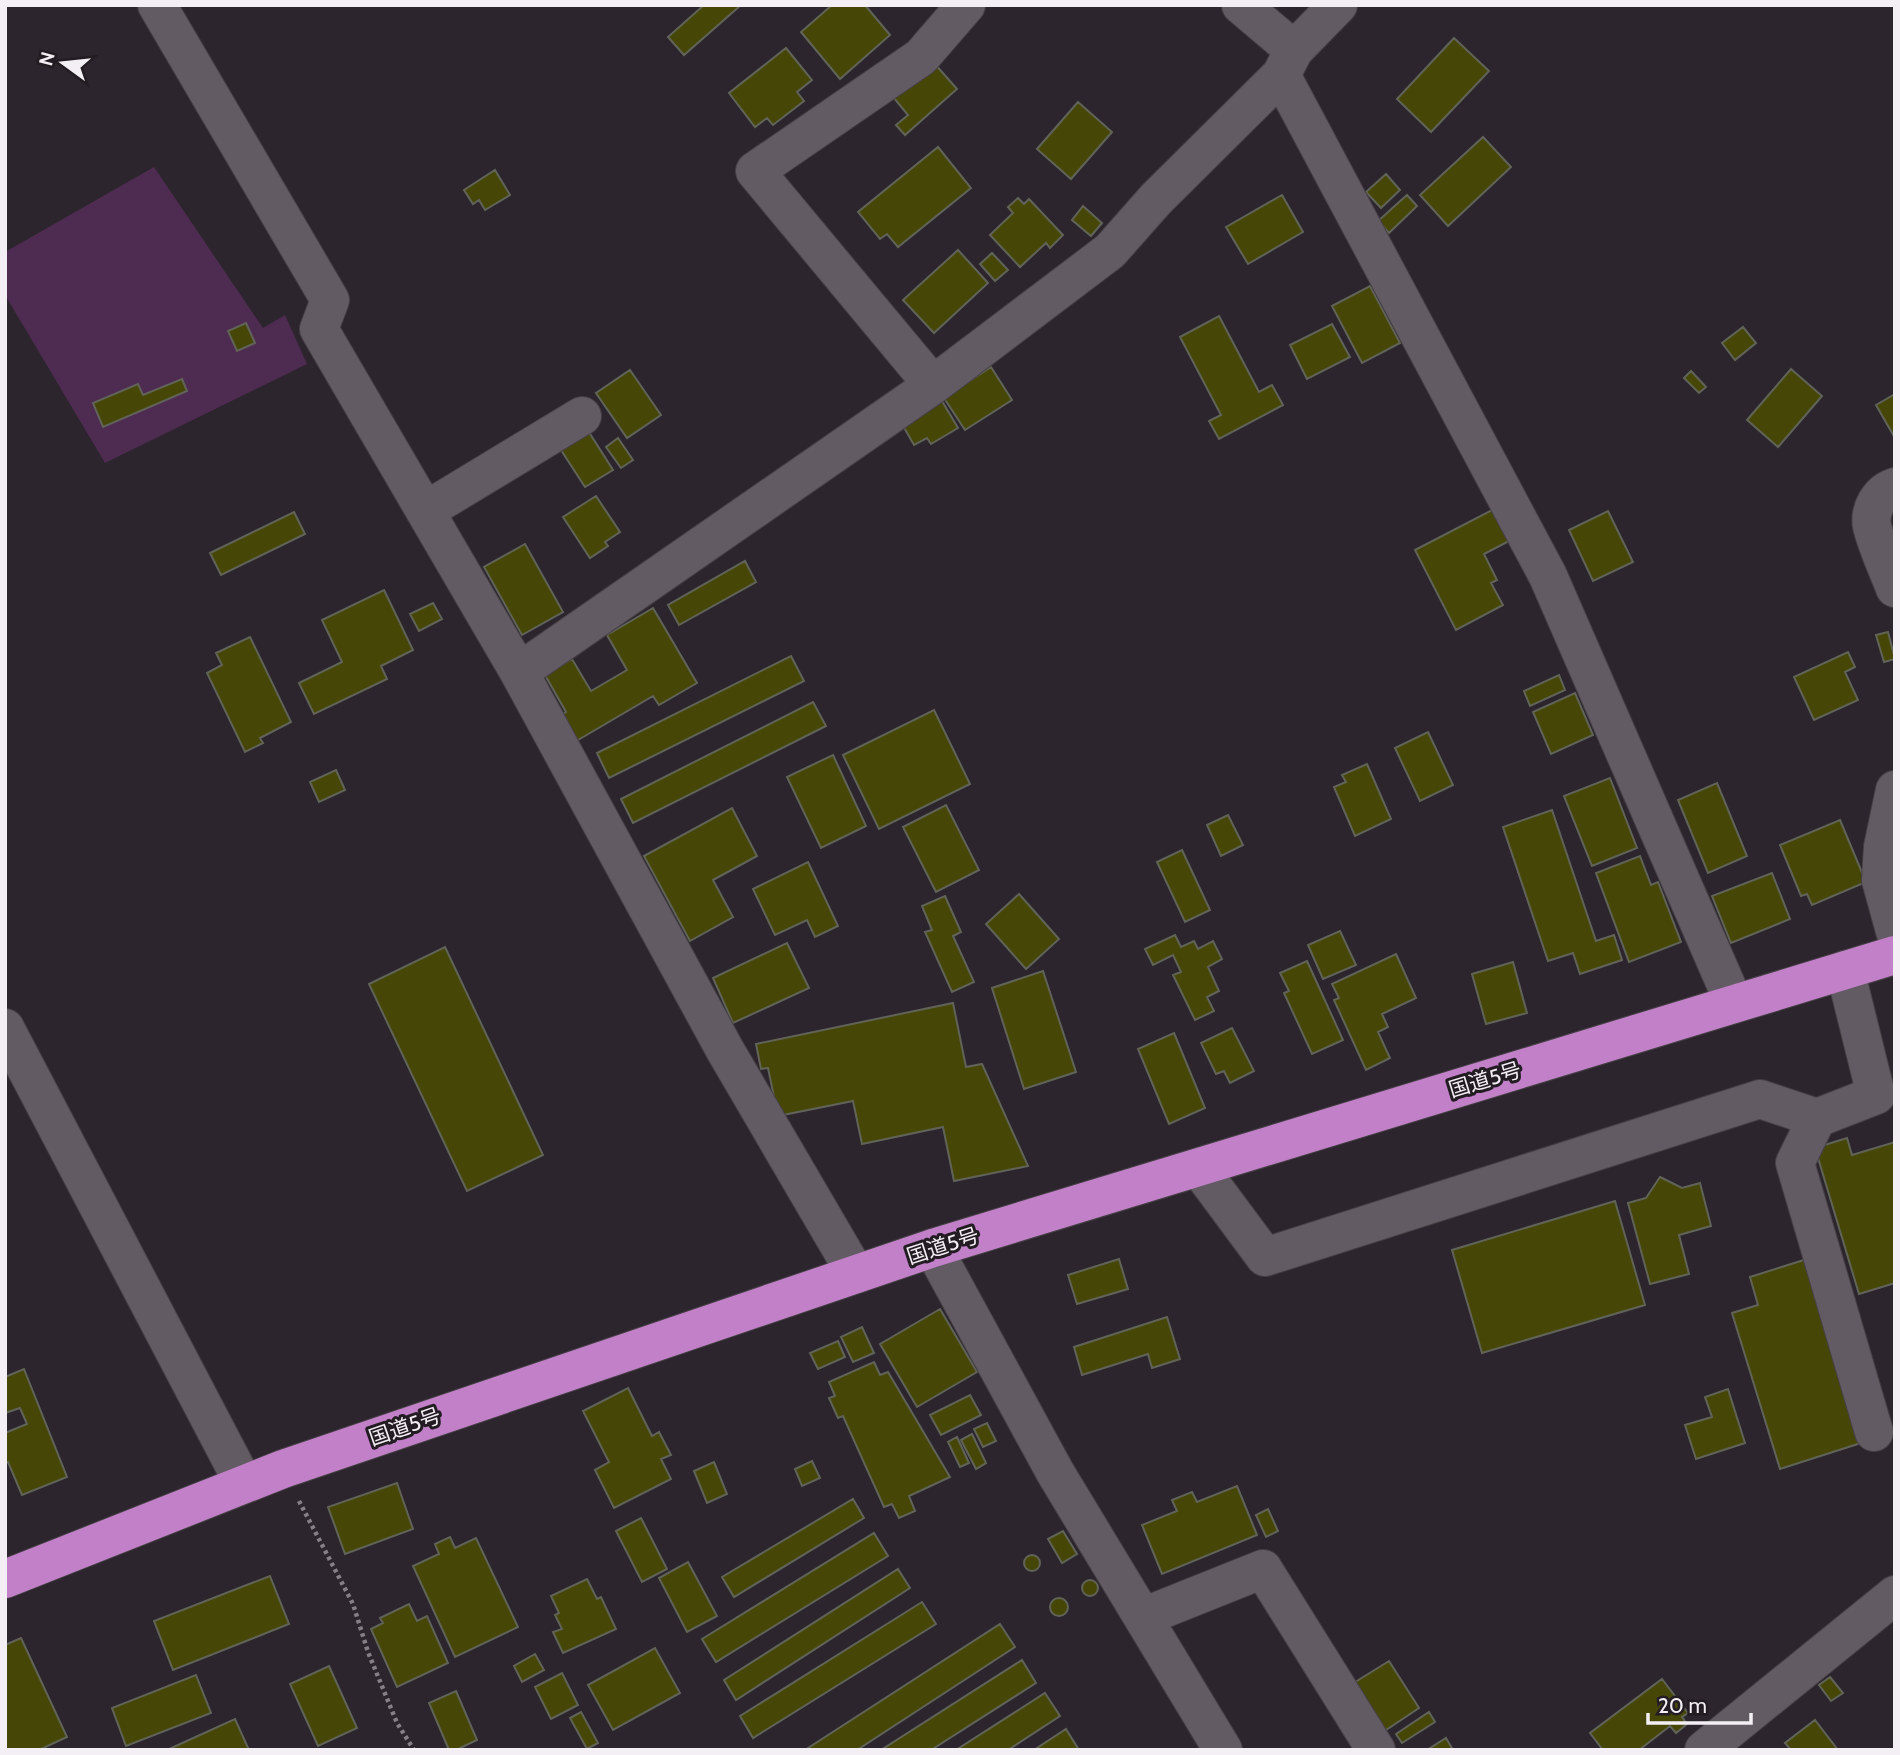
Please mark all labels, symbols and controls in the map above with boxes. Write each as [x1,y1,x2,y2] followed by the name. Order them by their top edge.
[28,28,98,98] north arrow
[34,49,60,68] text: N
[1446,1057,1524,1102] street label: 国道5号
[904,1222,982,1269] street label: 国道5号
[366,1403,444,1450] street label: 国道5号
[1648,1682,1751,1726] scale bar
[1658,1693,1707,1718] text: 20 m

